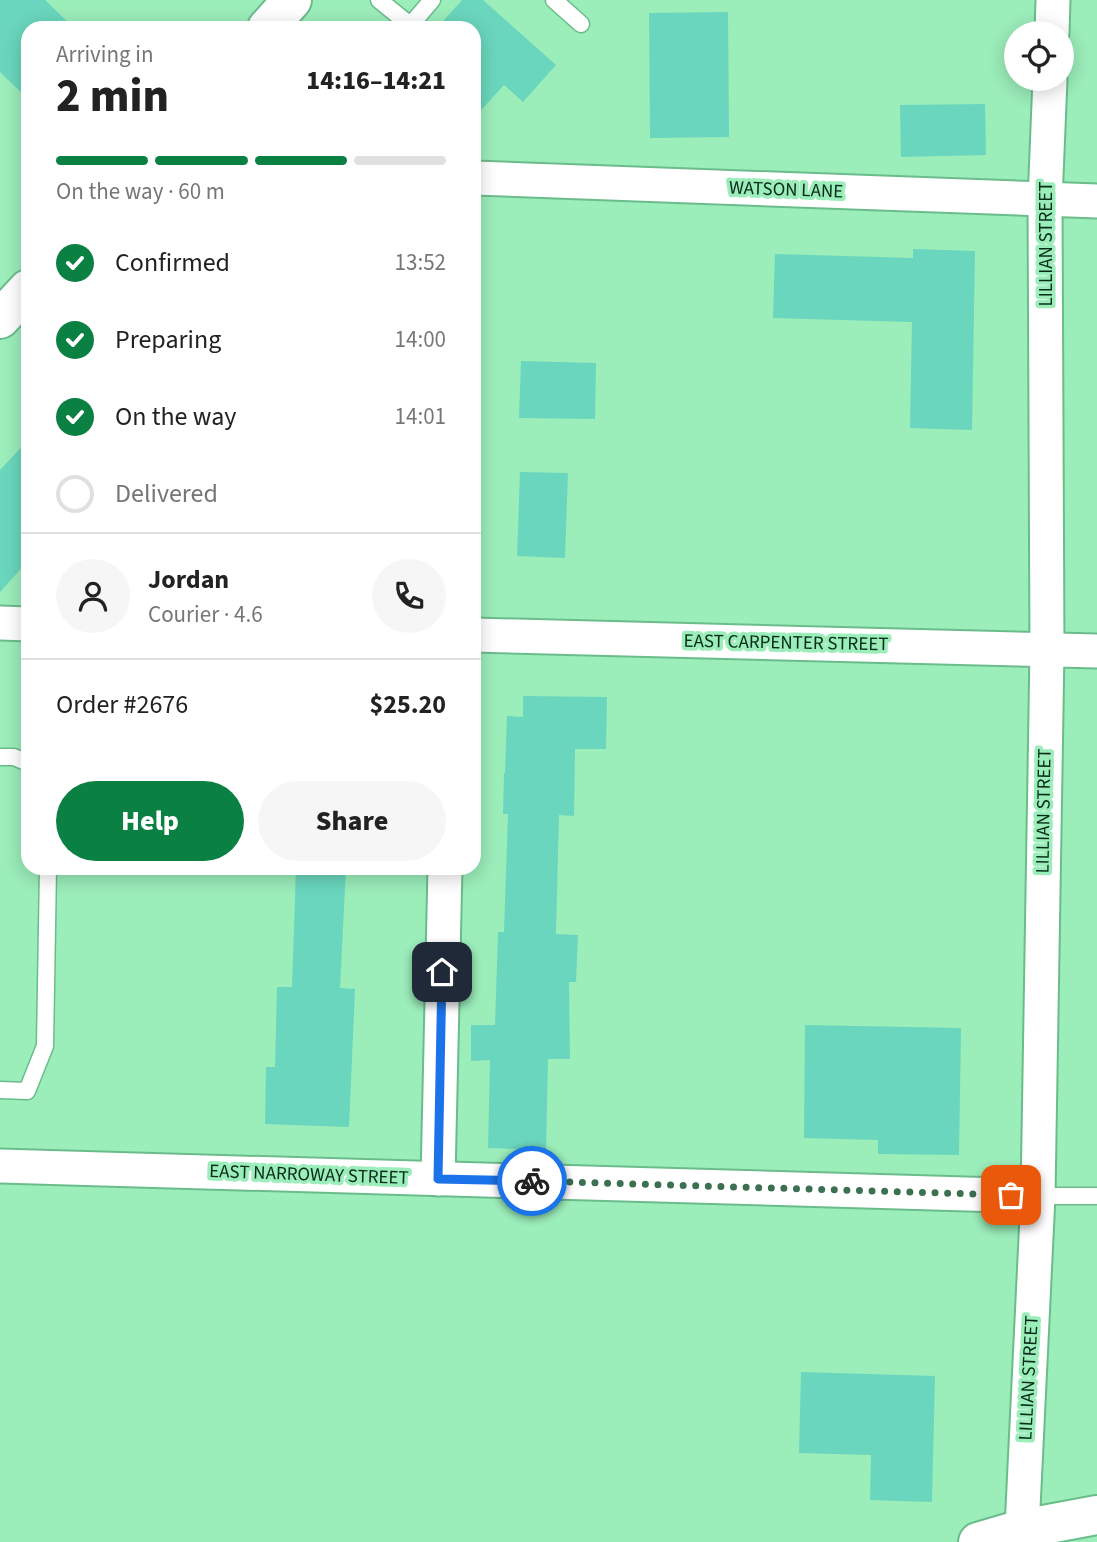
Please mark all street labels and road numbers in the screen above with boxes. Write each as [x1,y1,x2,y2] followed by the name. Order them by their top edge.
[728,175,844,205] street label: WATSON LANE
[1033,181,1060,307] street label: LILLIAN STREET
[683,628,889,658] street label: EAST CARPENTER STREET
[1029,748,1059,874] street label: LILLIAN STREET
[209,1158,409,1192] street label: EAST NARROWAY STREET
[1012,1315,1046,1441] street label: LILLIAN STREET

